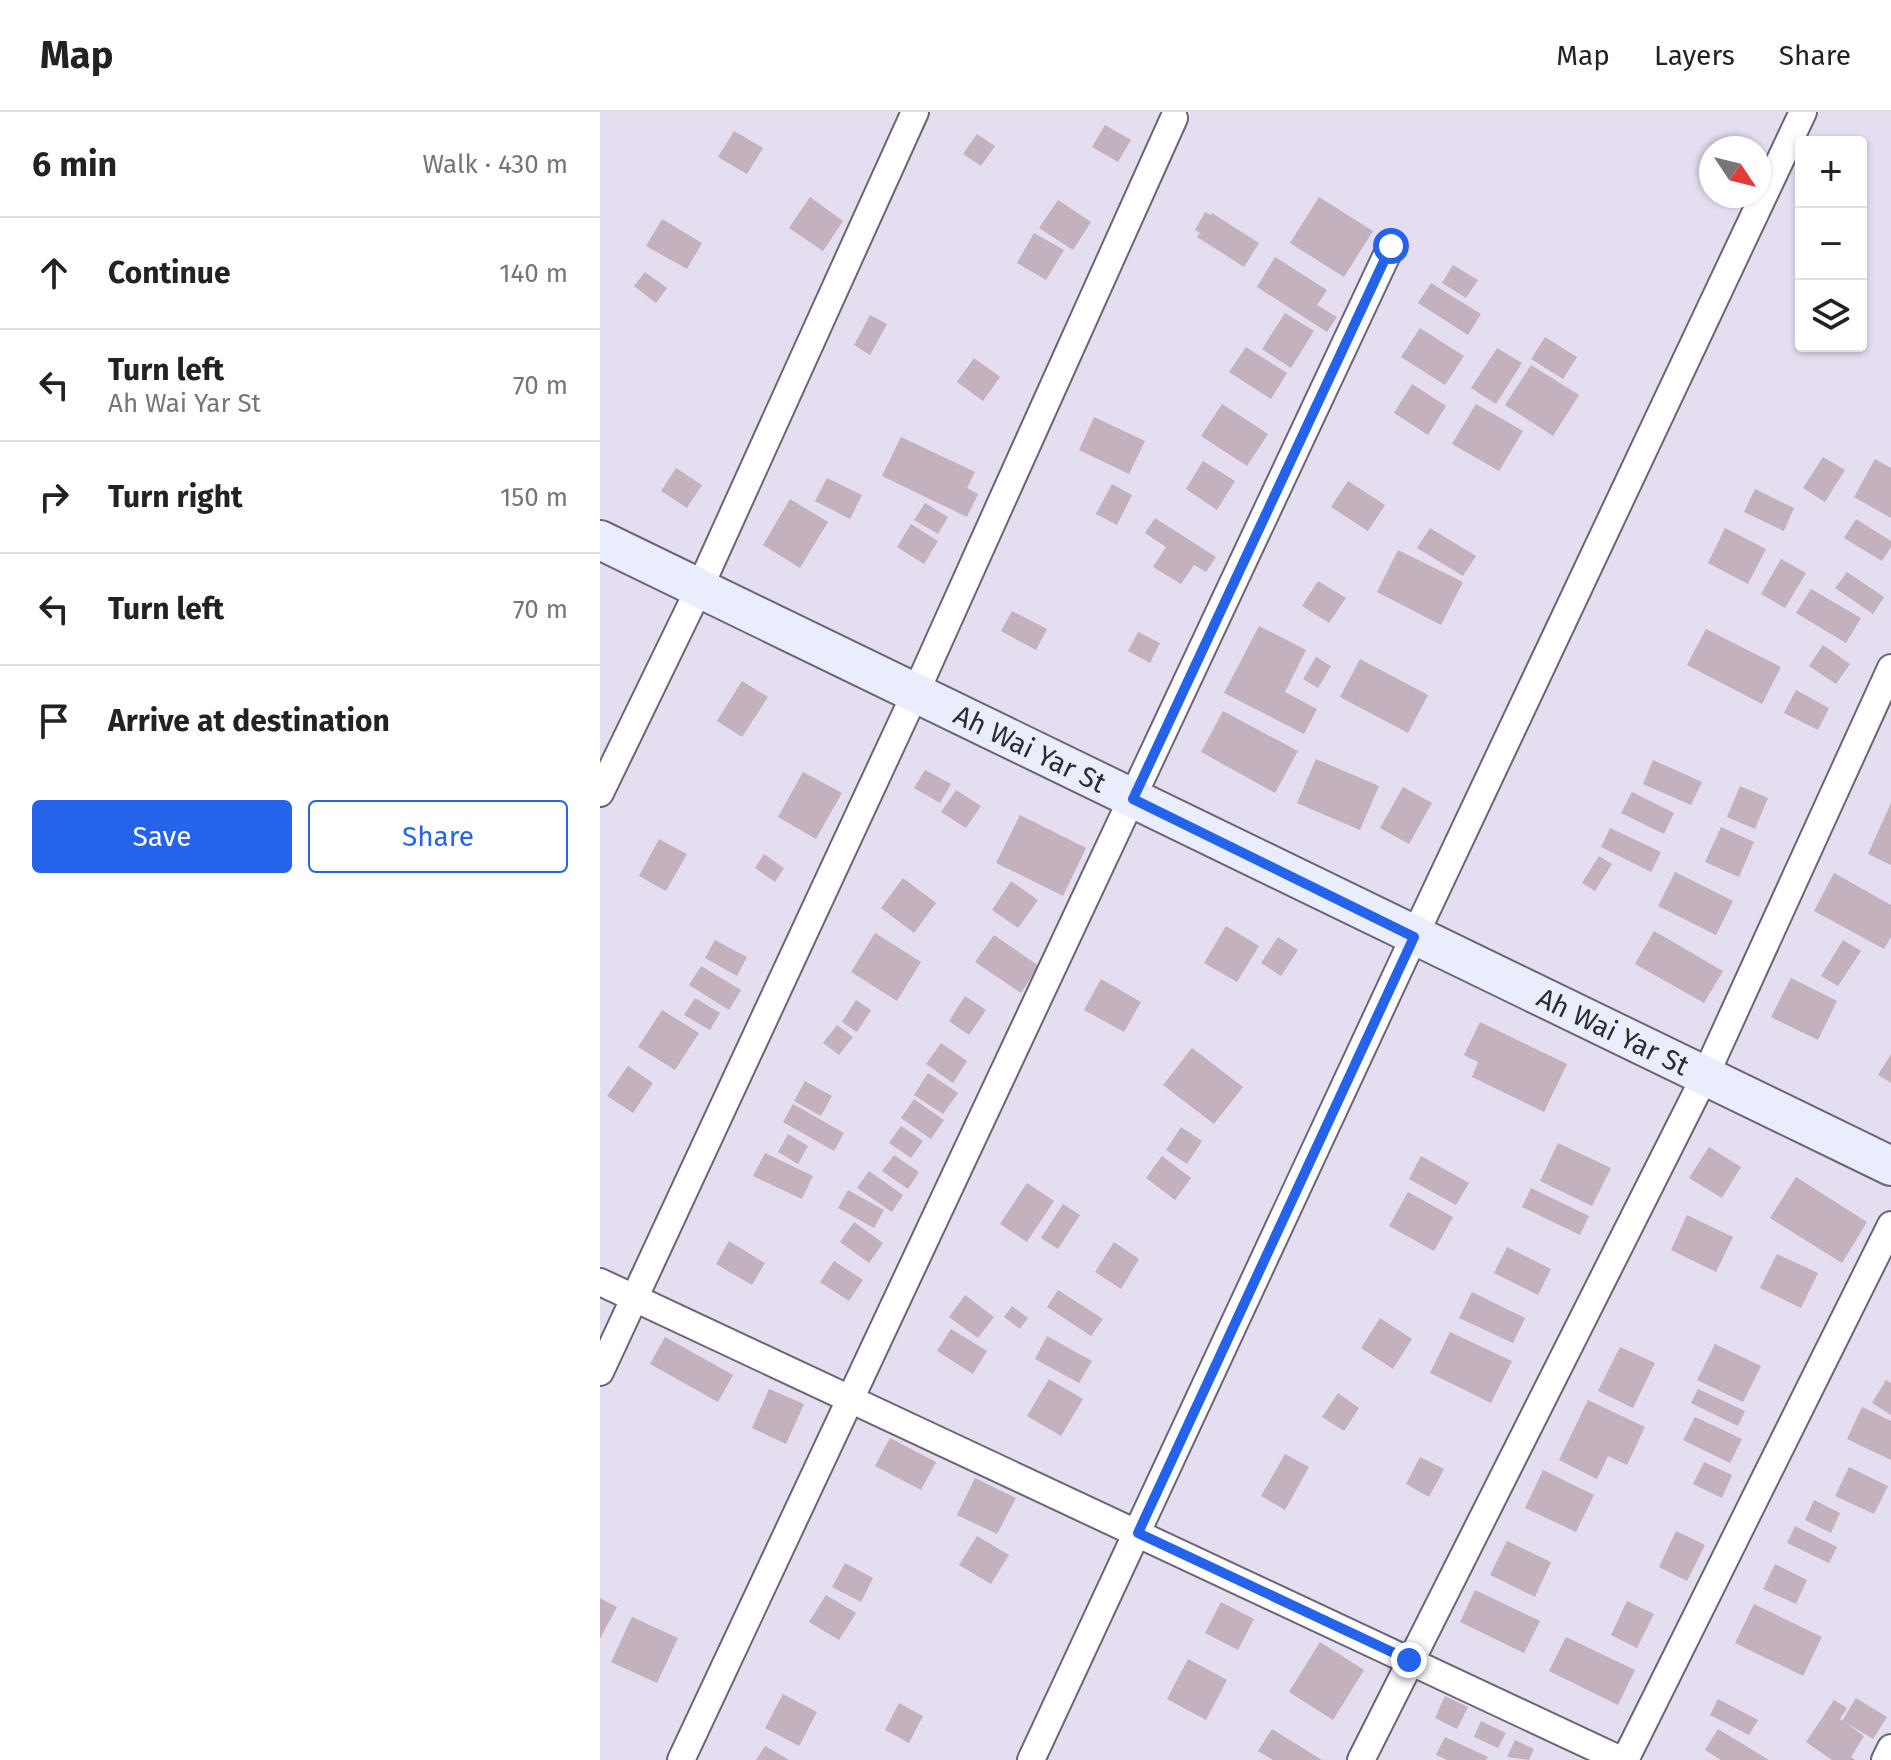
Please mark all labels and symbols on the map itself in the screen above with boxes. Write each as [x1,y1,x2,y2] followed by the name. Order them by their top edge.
[1699,136,1771,208] north arrow
[1373,228,1409,264] route start
[949,698,1112,800] street label: Ah Wai Yar St
[1532,981,1695,1083] street label: Ah Wai Yar St
[1391,1642,1427,1678] route end

